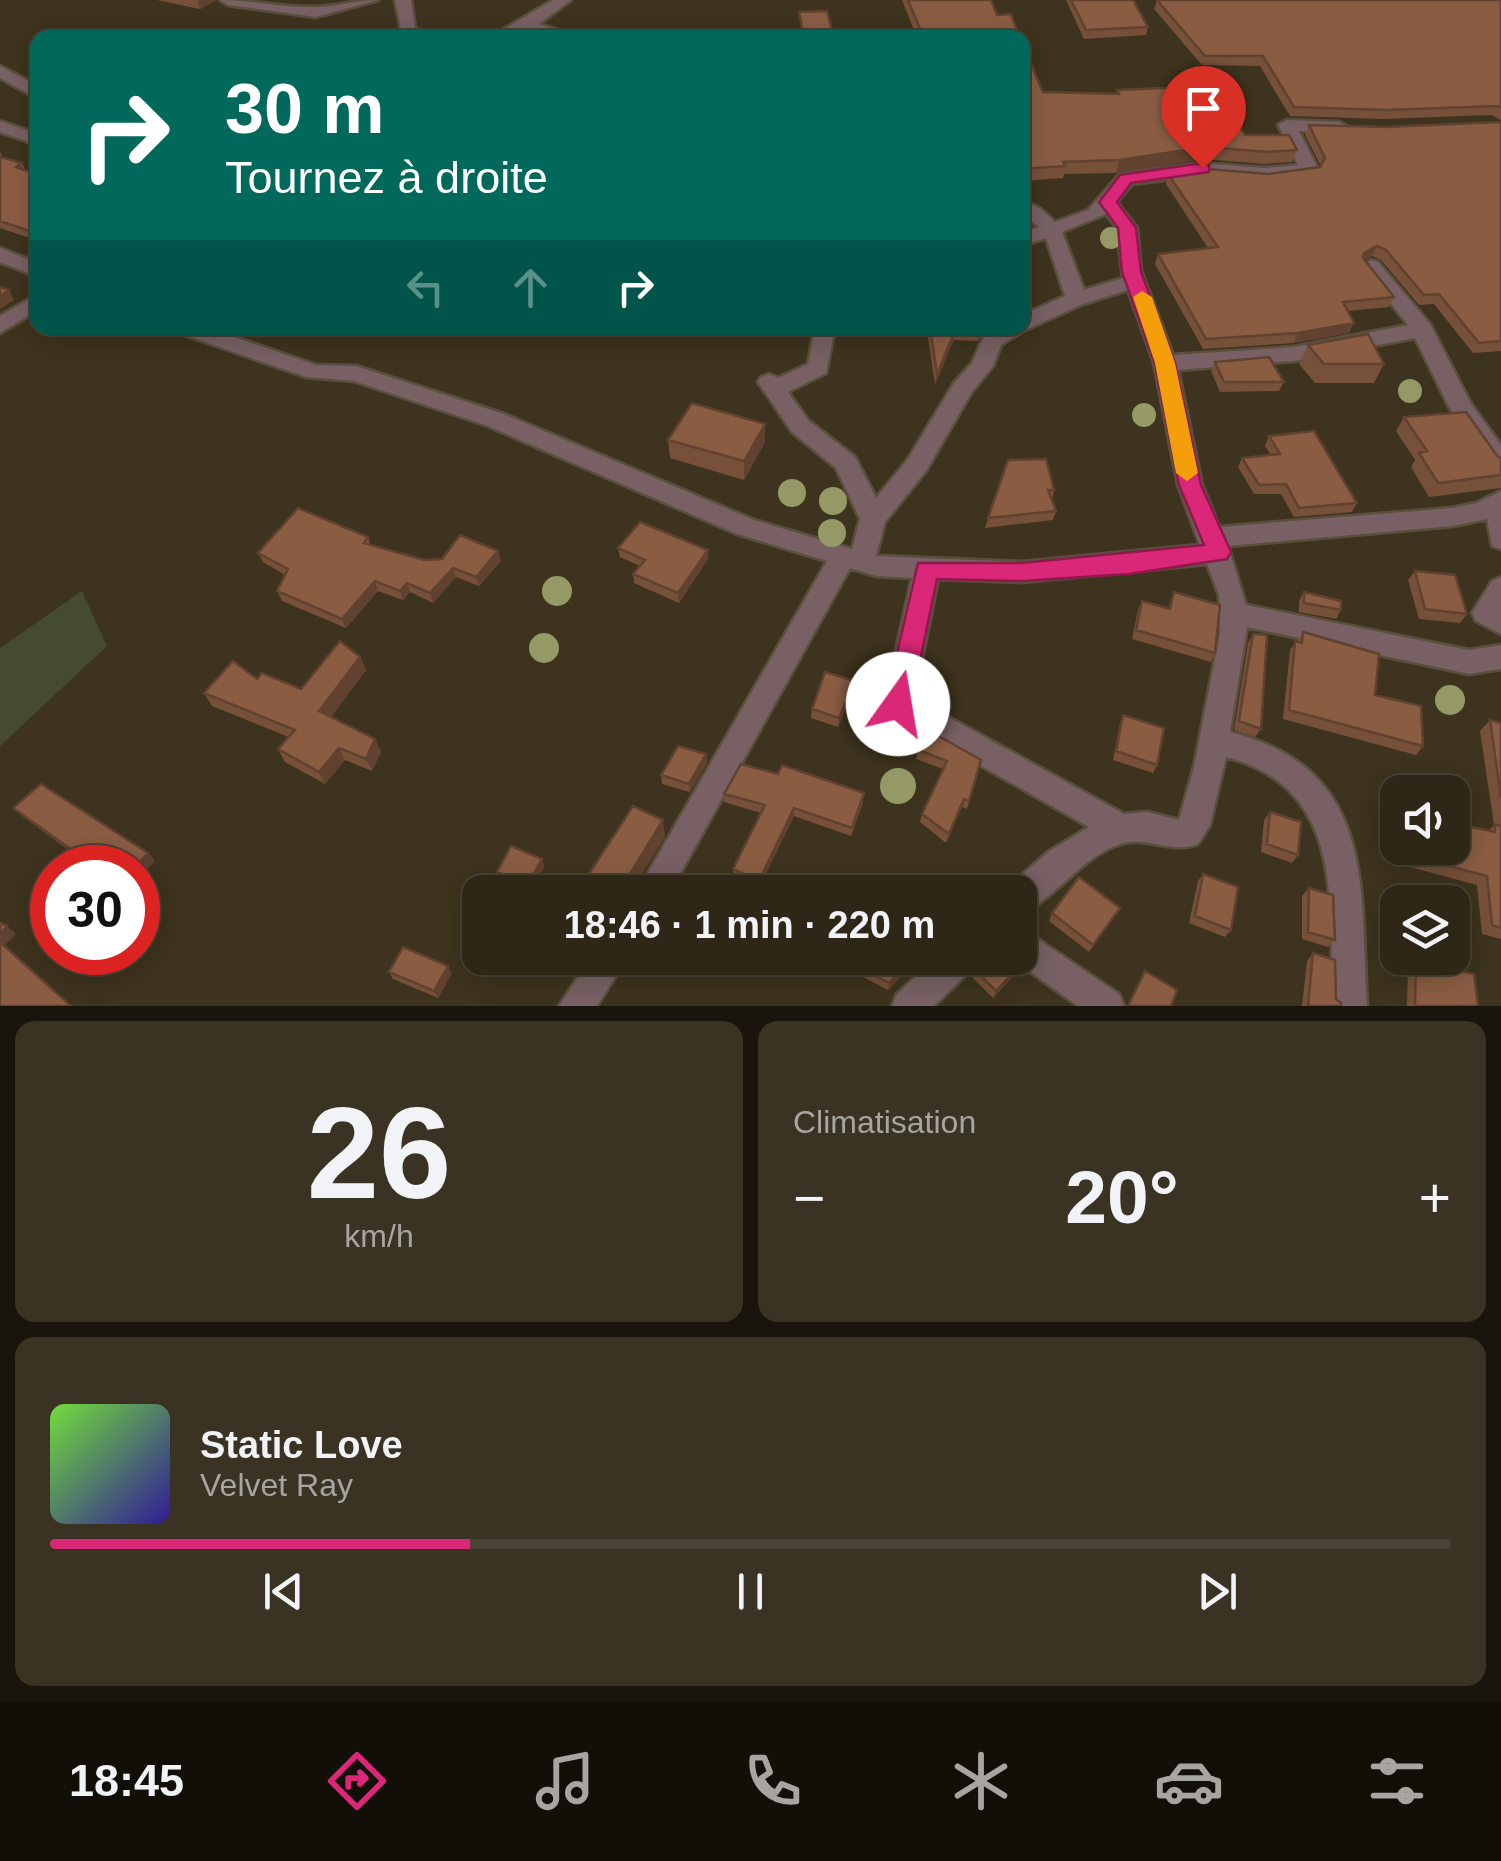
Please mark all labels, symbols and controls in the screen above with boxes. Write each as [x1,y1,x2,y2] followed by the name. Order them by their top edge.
[1161,66,1246,169] pin
[60,70,190,200] icon: right
[225,70,385,148] text: 30 m
[1176,81,1231,136] icon: arrive
[225,152,548,203] text: Tournez à droite
[398,260,453,315] icon: left
[503,260,558,315] icon: ahead
[608,260,663,315] icon: right
[846,652,950,756] position arrow
[1380,775,1470,975] map controls
[1380,775,1470,865] button: sound
[30,845,160,975] speed limit sign: 30
[1380,885,1470,975] button: layers
[564,904,935,946] text: 18:46 · 1 min · 220 m
[307,1080,451,1226] text: 26
[793,1104,976,1140] text: Climatisation
[1065,1155,1179,1239] text: 20°
[793,1167,825,1229] text: −
[1419,1167,1451,1229] text: +
[344,1218,414,1254] text: km/h
[200,1424,403,1466] text: Static Love
[200,1467,353,1503] text: Velvet Ray
[256,1564,311,1619] icon: previous
[723,1564,778,1619] icon: pause
[1190,1564,1245,1619] icon: next
[322,1746,392,1816] icon: directions
[530,1746,600,1816] icon: music
[738,1746,808,1816] icon: phone
[946,1746,1016,1816] icon: climate
[1154,1746,1224,1816] icon: car
[1362,1746,1432,1816] icon: filters
[69,1755,184,1806] text: 18:45

